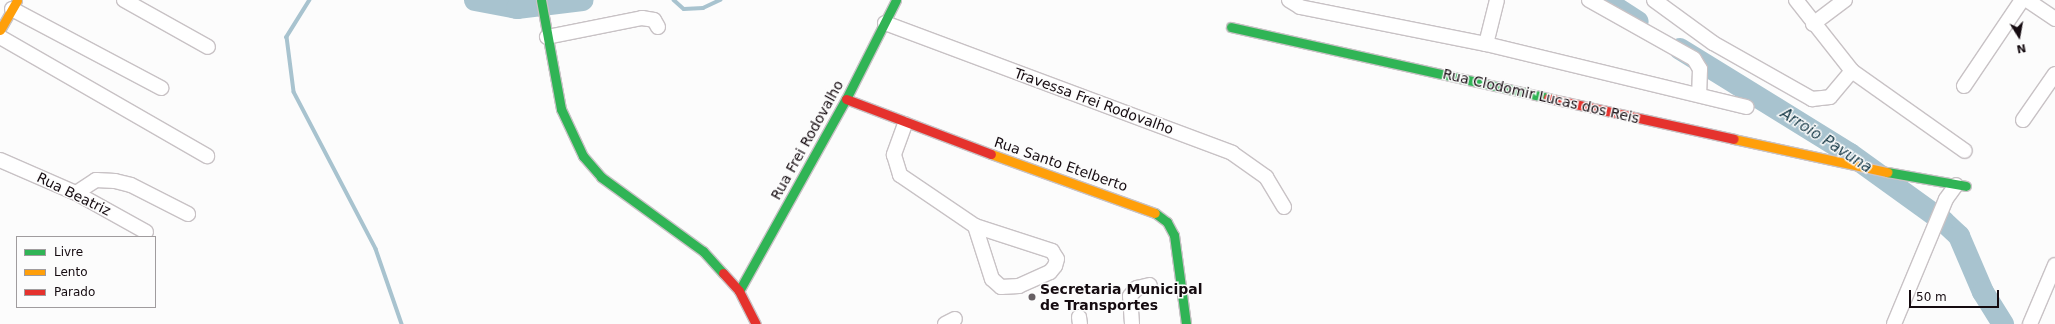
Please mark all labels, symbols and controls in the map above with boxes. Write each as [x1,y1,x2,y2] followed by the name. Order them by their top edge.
[1999,16,2039,56] north arrow
[2016,41,2027,56] text: N
[1012,64,1176,138] street label: Travessa Frei Rodovalho
[1441,65,1641,127] street label: Rua Clodomir Lucas dos Reis
[767,77,847,203] street label: Rua Frei Rodovalho
[1777,105,1875,177] water label: Arroio Pavuna
[992,133,1130,195] street label: Rua Santo Etelberto
[34,169,114,219] street label: Rua Beatriz
[16,236,156,308] legend
[54,245,83,259] text: Livre
[54,265,88,279] text: Lento
[1040,281,1202,314] place label: Secretaria Municipal de Transportes
[1911,282,2001,308] scale bar
[54,285,95,299] text: Parado
[1916,290,1947,304] text: 50 m
[1027,292,1037,302] marker: Secretaria Municipal de Transportes

